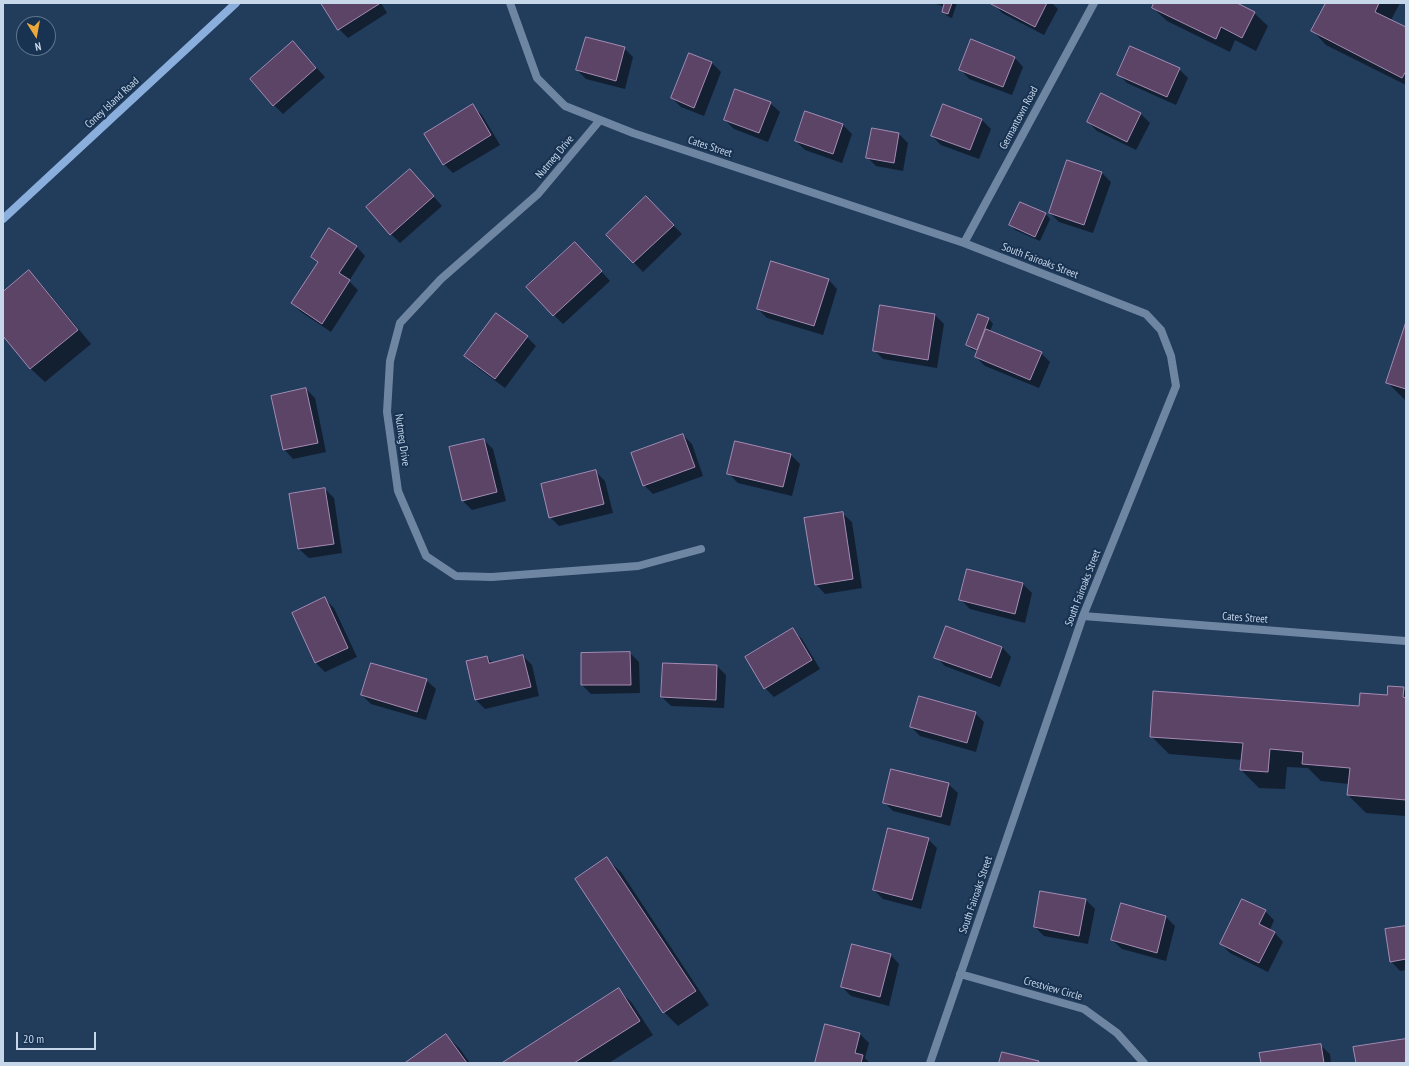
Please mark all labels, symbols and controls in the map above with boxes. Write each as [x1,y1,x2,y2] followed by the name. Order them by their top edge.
[16,16,56,56] north arrow
[34,39,42,54] text: N
[82,75,142,131] street label: Coney Island Road
[997,84,1041,152] street label: Germantown Road
[533,133,577,181] street label: Nutmeg Drive
[686,134,734,160] street label: Cates Street
[1000,240,1080,282] street label: South Fairoaks Street
[392,413,412,467] street label: Nutmeg Drive
[1062,548,1104,628] street label: South Fairoaks Street
[1222,610,1268,626] street label: Cates Street
[957,855,995,935] street label: South Fairoaks Street
[1022,974,1084,1004] street label: Crestview Circle
[18,1024,98,1050] scale bar
[23,1031,44,1046] text: 20 m

